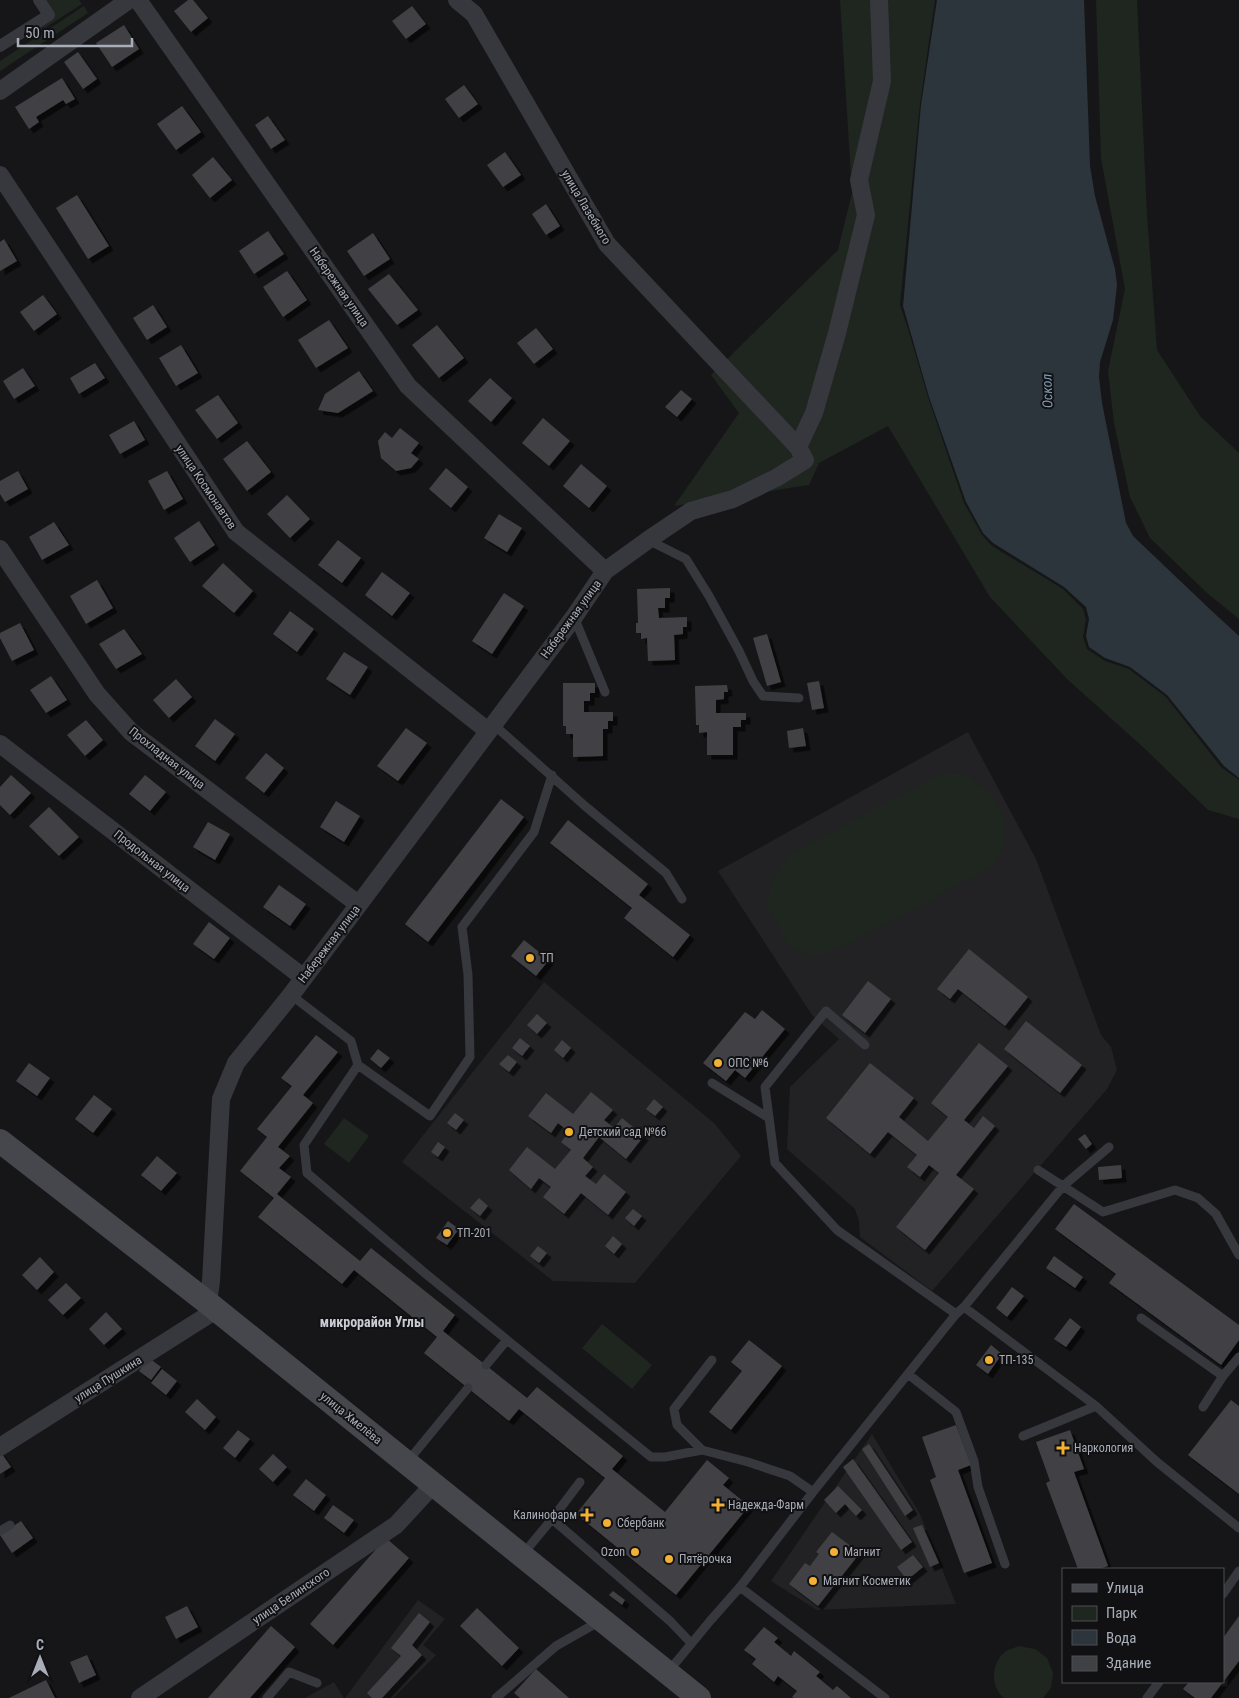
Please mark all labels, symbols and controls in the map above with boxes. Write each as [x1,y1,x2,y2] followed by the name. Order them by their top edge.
[18,15,131,47] scale bar
[25,24,55,42] text: 50 m
[558,167,614,247] street label: улица Лазебного
[306,245,372,330] street label: Набережная улица
[1038,373,1056,408] water label: Оскол
[173,442,239,532] street label: улица Космонавтов
[538,577,604,661] street label: Набережная улица
[126,724,208,792] street label: Прохладная улица
[111,827,193,895] street label: Продольная улица
[295,902,363,986] street label: Набережная улица
[540,951,554,965] place label: ТП
[524,952,536,964] marker: ТП
[728,1056,769,1070] place label: ОПС №6
[712,1057,724,1069] marker: ОПС №6
[579,1125,666,1139] place label: Детский сад №66
[563,1126,575,1138] marker: Детский сад №66
[457,1226,491,1240] place label: ТП-201
[441,1227,453,1239] marker: ТП-201
[320,1314,424,1330] district label: микрорайон Углы
[72,1353,144,1405] street label: улица Пушкина
[999,1353,1034,1367] place label: ТП-135
[983,1354,995,1366] marker: ТП-135
[317,1389,385,1447] street label: улица Хмелёва
[1056,1441,1070,1455] marker: Наркология
[1074,1441,1133,1455] place label: Наркология
[728,1498,804,1512] place label: Надежда-Фарм
[712,1499,724,1511] marker: Надежда-Фарм
[513,1508,577,1522] place label: Калинофарм
[581,1509,593,1521] marker: Калинофарм
[617,1516,665,1530] place label: Сбербанк
[601,1517,613,1529] marker: Сбербанк
[601,1545,625,1559] place label: Ozon
[844,1545,881,1559] place label: Магнит
[629,1546,641,1558] marker: Ozon
[828,1546,840,1558] marker: Магнит
[679,1552,732,1566] place label: Пятёрочка
[663,1553,675,1565] marker: Пятёрочка
[250,1565,332,1627] street label: улица Белинского
[1062,1568,1224,1683] legend
[823,1574,911,1588] place label: Магнит Косметик
[807,1575,819,1587] marker: Магнит Косметик
[1106,1579,1144,1597] text: Улица
[1106,1604,1137,1622] text: Парк
[1106,1629,1136,1647] text: Вода
[15,1633,65,1683] north arrow
[36,1637,44,1653] text: С
[1106,1654,1151,1672] text: Здание

